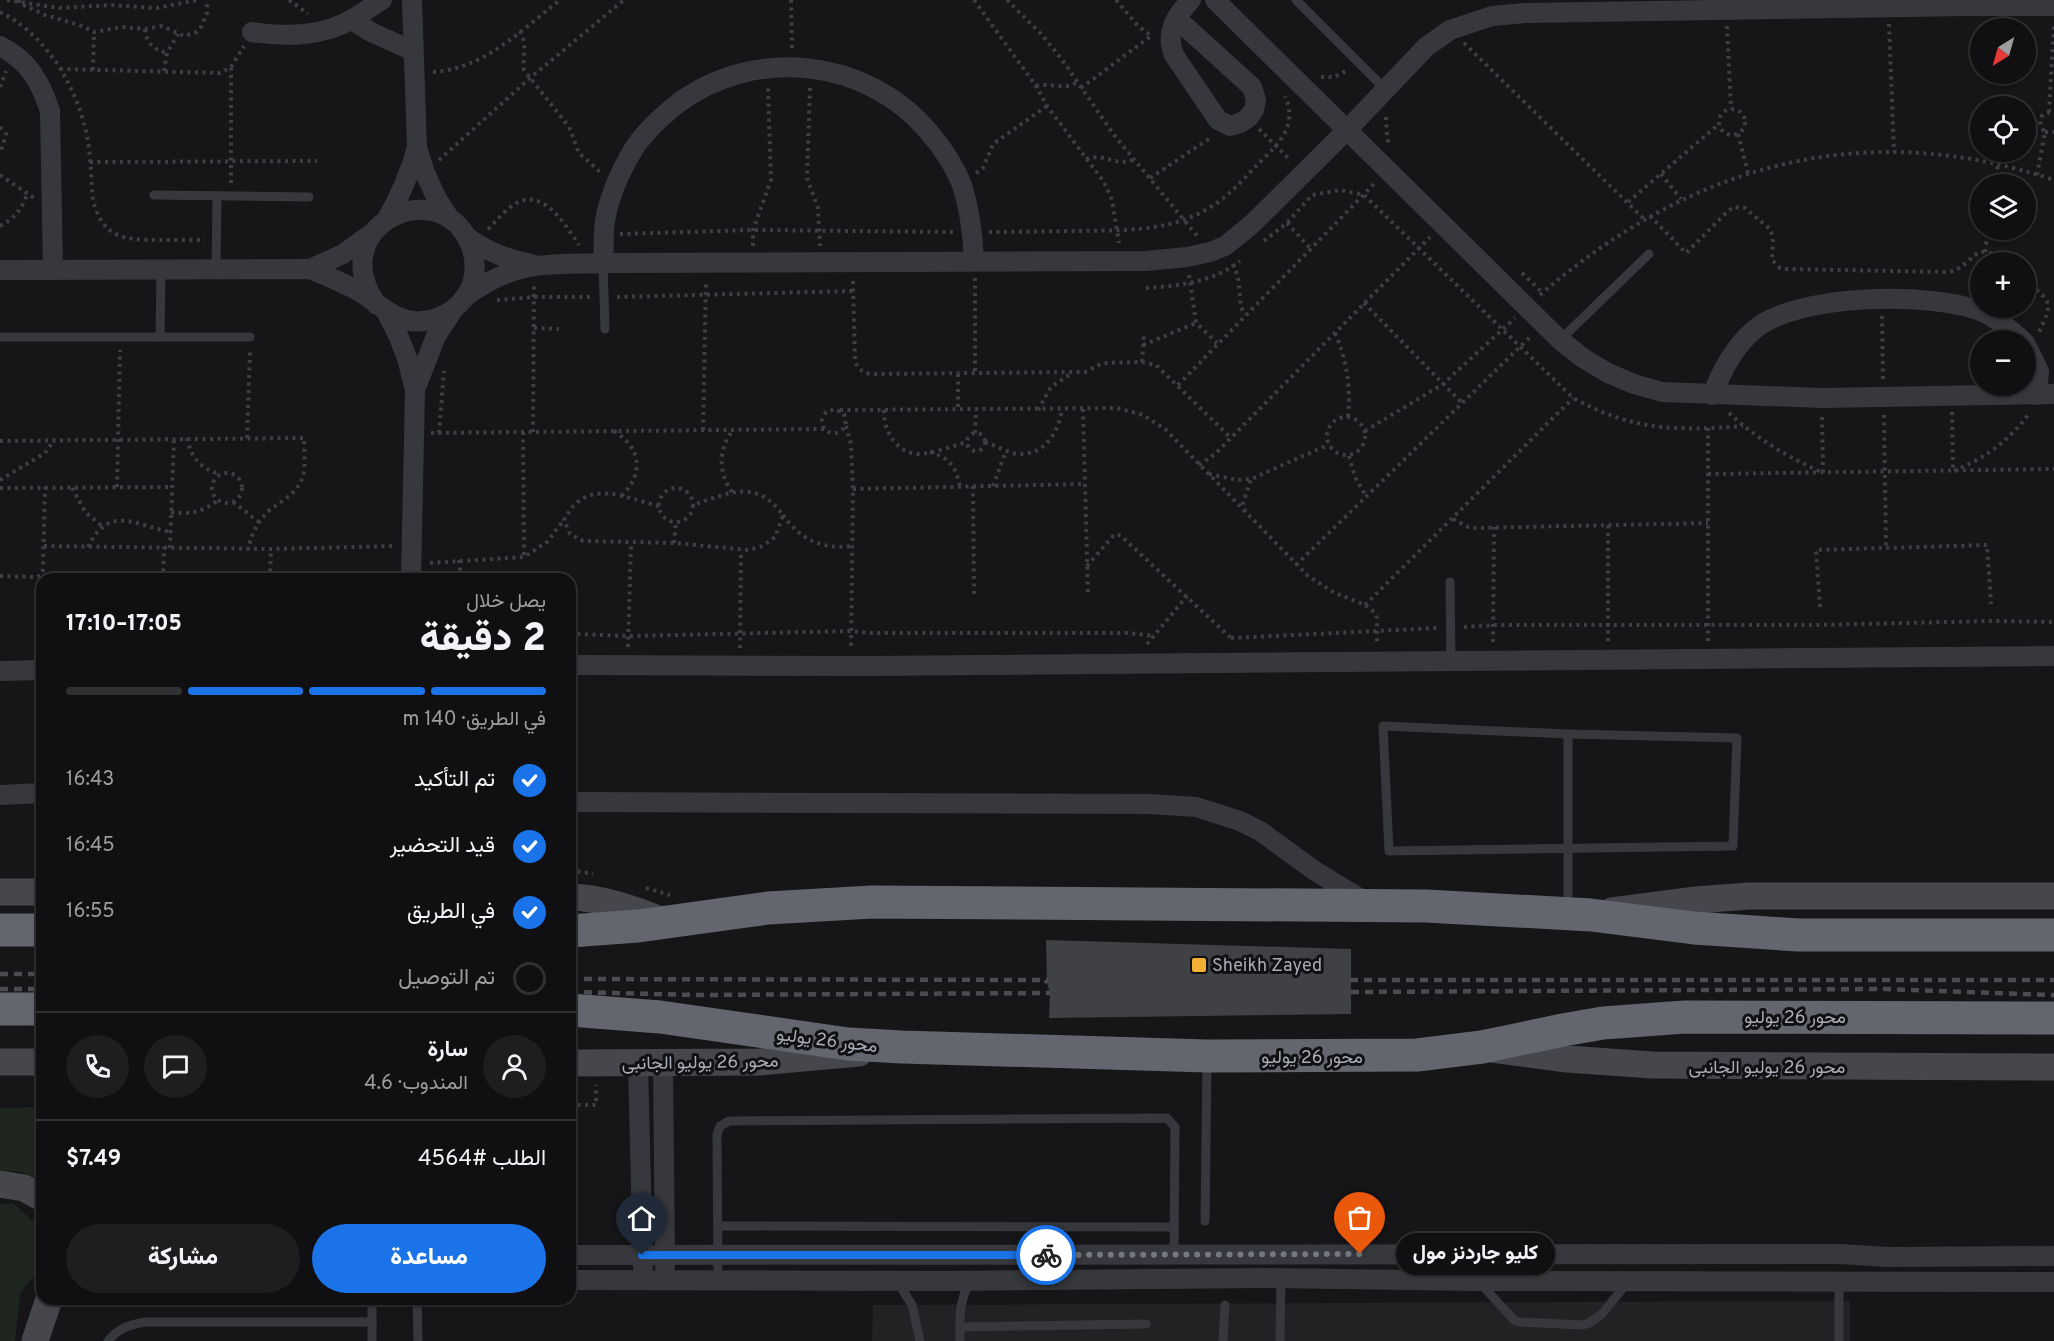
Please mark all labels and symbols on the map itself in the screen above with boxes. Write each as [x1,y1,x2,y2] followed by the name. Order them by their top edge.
[1970,18,2036,84] north arrow
[1212,955,1322,978] place label: Sheikh Zayed
[1190,956,1208,974] marker: Sheikh Zayed
[1744,1007,1846,1030] street label: محور 26 يوليو
[775,1024,879,1059] street label: محور 26 يوليو
[1261,1047,1363,1070] street label: محور 26 يوليو
[621,1051,779,1076] street label: محور 26 يوليو الجانبى
[1689,1057,1845,1080] street label: محور 26 يوليو الجانبى
[1334,1192,1385,1254] pin
[616,1193,667,1255] pin
[1016,1225,1076,1285] courier
[1396,1233,1555,1275] callout: كليو جاردنز مول

